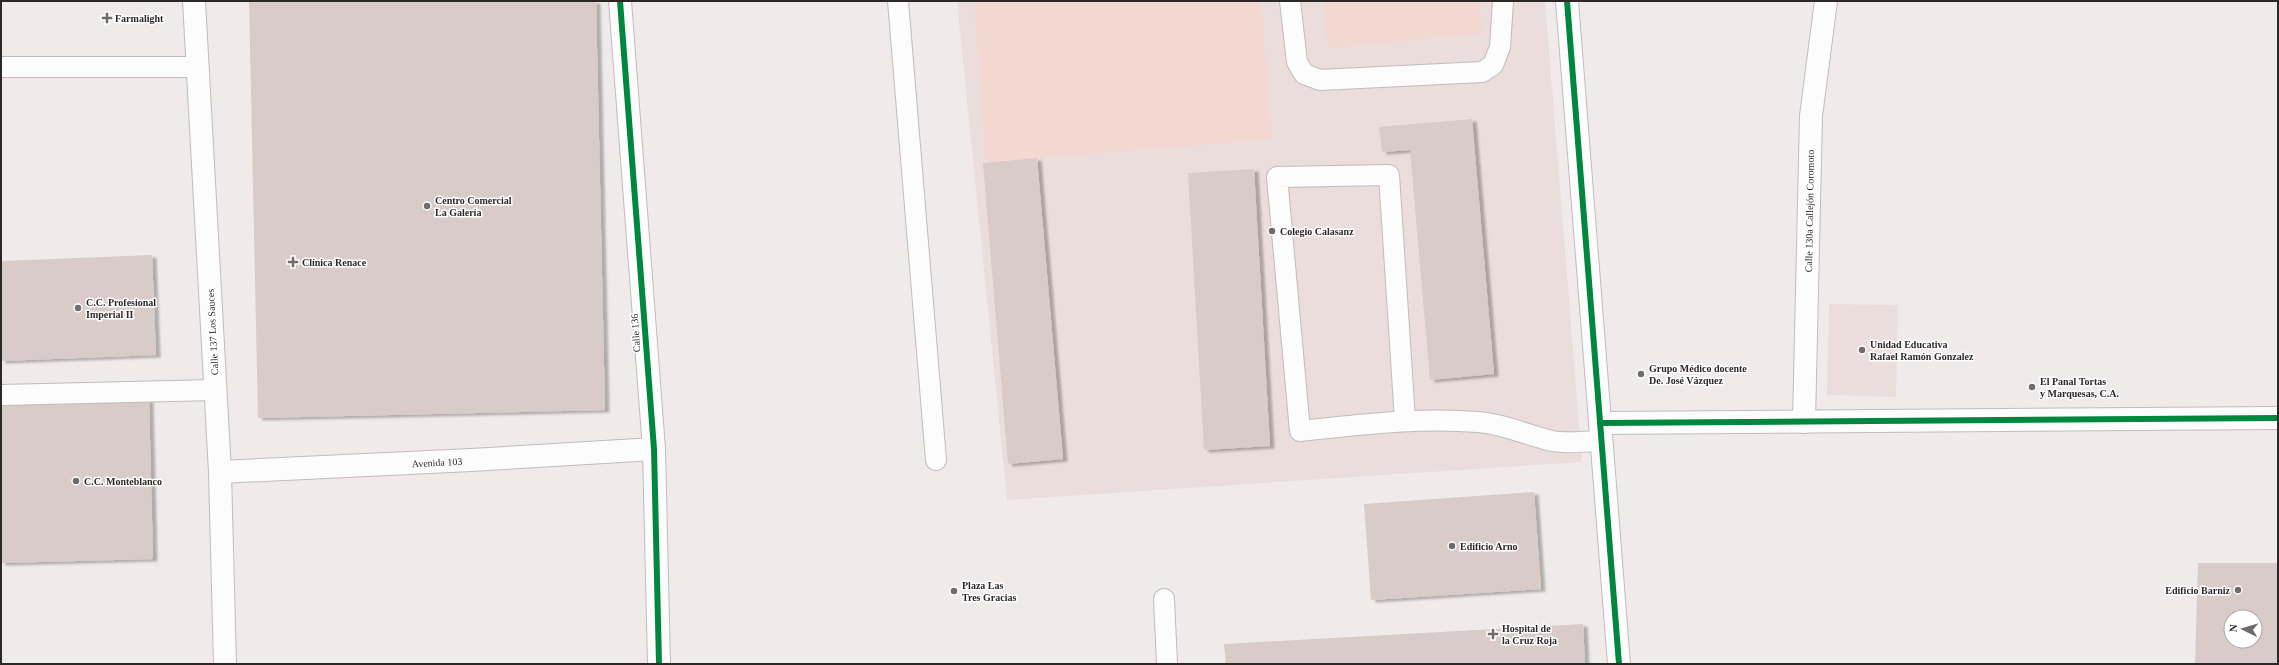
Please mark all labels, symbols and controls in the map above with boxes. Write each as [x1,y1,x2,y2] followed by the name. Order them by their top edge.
[102,13,112,23] marker: Farmalight
[115,13,164,24] place label: Farmalight
[1803,150,1816,272] street label: Calle 130a Callejón Coromoto
[435,195,512,218] place label: Centro Comercial La Galería
[422,201,432,211] marker: Centro Comercial La Galería
[1267,226,1277,236] marker: Colegio Calasanz
[1280,226,1354,237] place label: Colegio Calasanz
[287,256,299,268] marker: Clínica Renace
[302,257,367,268] place label: Clínica Renace
[205,288,220,375] street label: Calle 137 Los Sauces
[86,297,156,320] place label: C.C. Profesional Imperial II
[73,303,83,313] marker: C.C. Profesional Imperial II
[629,313,642,353] street label: Calle 136
[1870,339,1974,362] place label: Unidad Educativa Rafael Ramón Gonzalez
[1857,345,1867,355] marker: Unidad Educativa Rafael Ramón Gonzalez
[1649,363,1747,386] place label: Grupo Médico docente De. José Vázquez
[1636,369,1646,379] marker: Grupo Médico docente De. José Vázquez
[2040,376,2119,399] place label: El Panal Tortas y Marquesas, C.A.
[2027,382,2037,392] marker: El Panal Tortas y Marquesas, C.A.
[411,456,463,469] street label: Avenida 103
[71,476,81,486] marker: C.C. Monteblanco
[84,476,162,487] place label: C.C. Monteblanco
[1447,541,1457,551] marker: Edificio Arno
[1460,541,1518,552] place label: Edificio Arno
[962,580,1016,603] place label: Plaza Las Tres Gracias
[2165,585,2231,596] place label: Edificio Barniz
[2233,585,2243,595] marker: Edificio Barniz
[949,586,959,596] marker: Plaza Las Tres Gracias
[2223,609,2263,649] north arrow
[1502,623,1557,646] place label: Hospital de la Cruz Roja
[2227,624,2239,633] text: N
[1487,628,1499,640] marker: Hospital de la Cruz Roja

